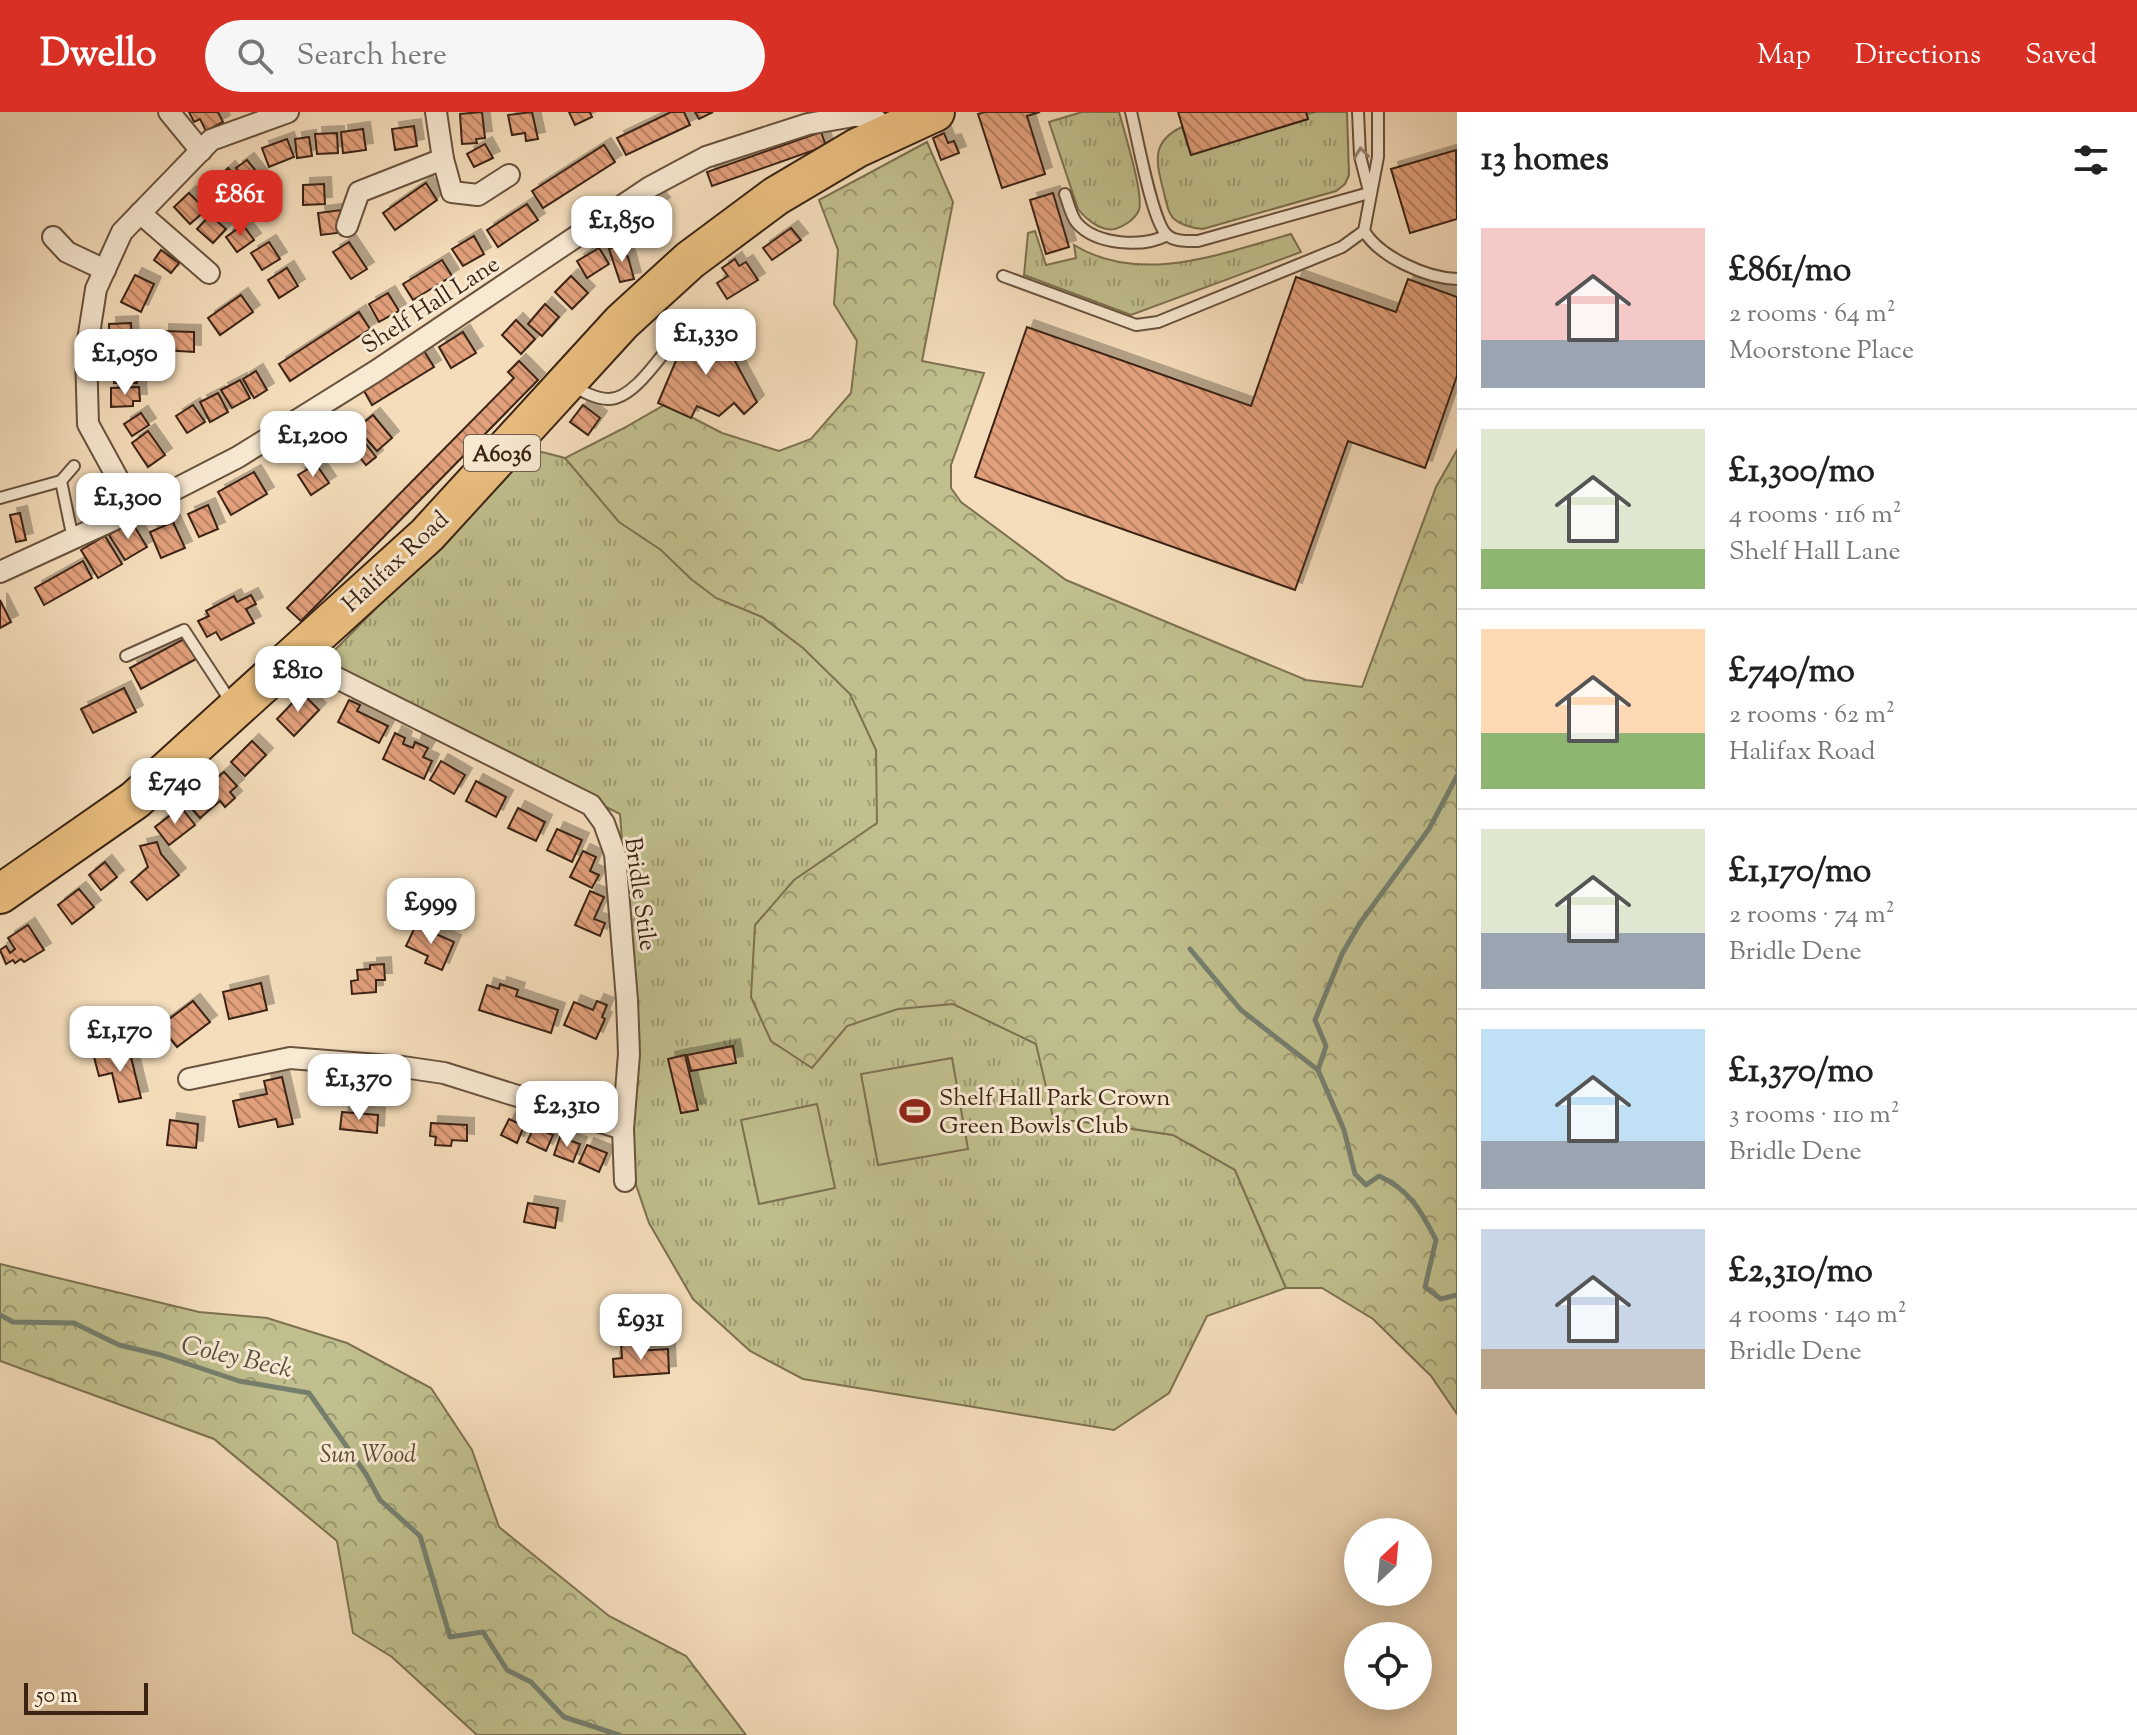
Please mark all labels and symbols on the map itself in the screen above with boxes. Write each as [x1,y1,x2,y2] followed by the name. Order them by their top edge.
[1352,146,1369,159] one-way arrow
[193,170,287,238] pin: £861
[557,196,687,264] pin: £1,850
[355,248,507,363] street label: Shelf Hall Lane
[641,309,771,377] pin: £1,330
[60,329,190,397] pin: £1,050
[248,411,378,479] pin: £1,200
[464,435,540,471] road number: A6036
[63,473,193,541] pin: £1,300
[335,504,458,621] street label: Halifax Road
[251,646,345,714] pin: £810
[128,758,222,826] pin: £740
[614,835,664,953] street label: Bridle Stile
[384,878,478,946] pin: £999
[55,1006,185,1074] pin: £1,170
[294,1054,424,1122] pin: £1,370
[502,1081,632,1149] pin: £2,310
[939,1082,1170,1144] place label: Shelf Hall Park Crown Green Bowls Club
[898,1094,932,1128] sports icon: Shelf Hall Park Crown Green Bowls Club
[594,1294,688,1362] pin: £931
[177,1328,296,1389] water label: Coley Beck
[320,1439,416,1473] park label: Sun Wood
[1344,1518,1432,1606] north arrow
[24,1679,148,1715] scale bar

